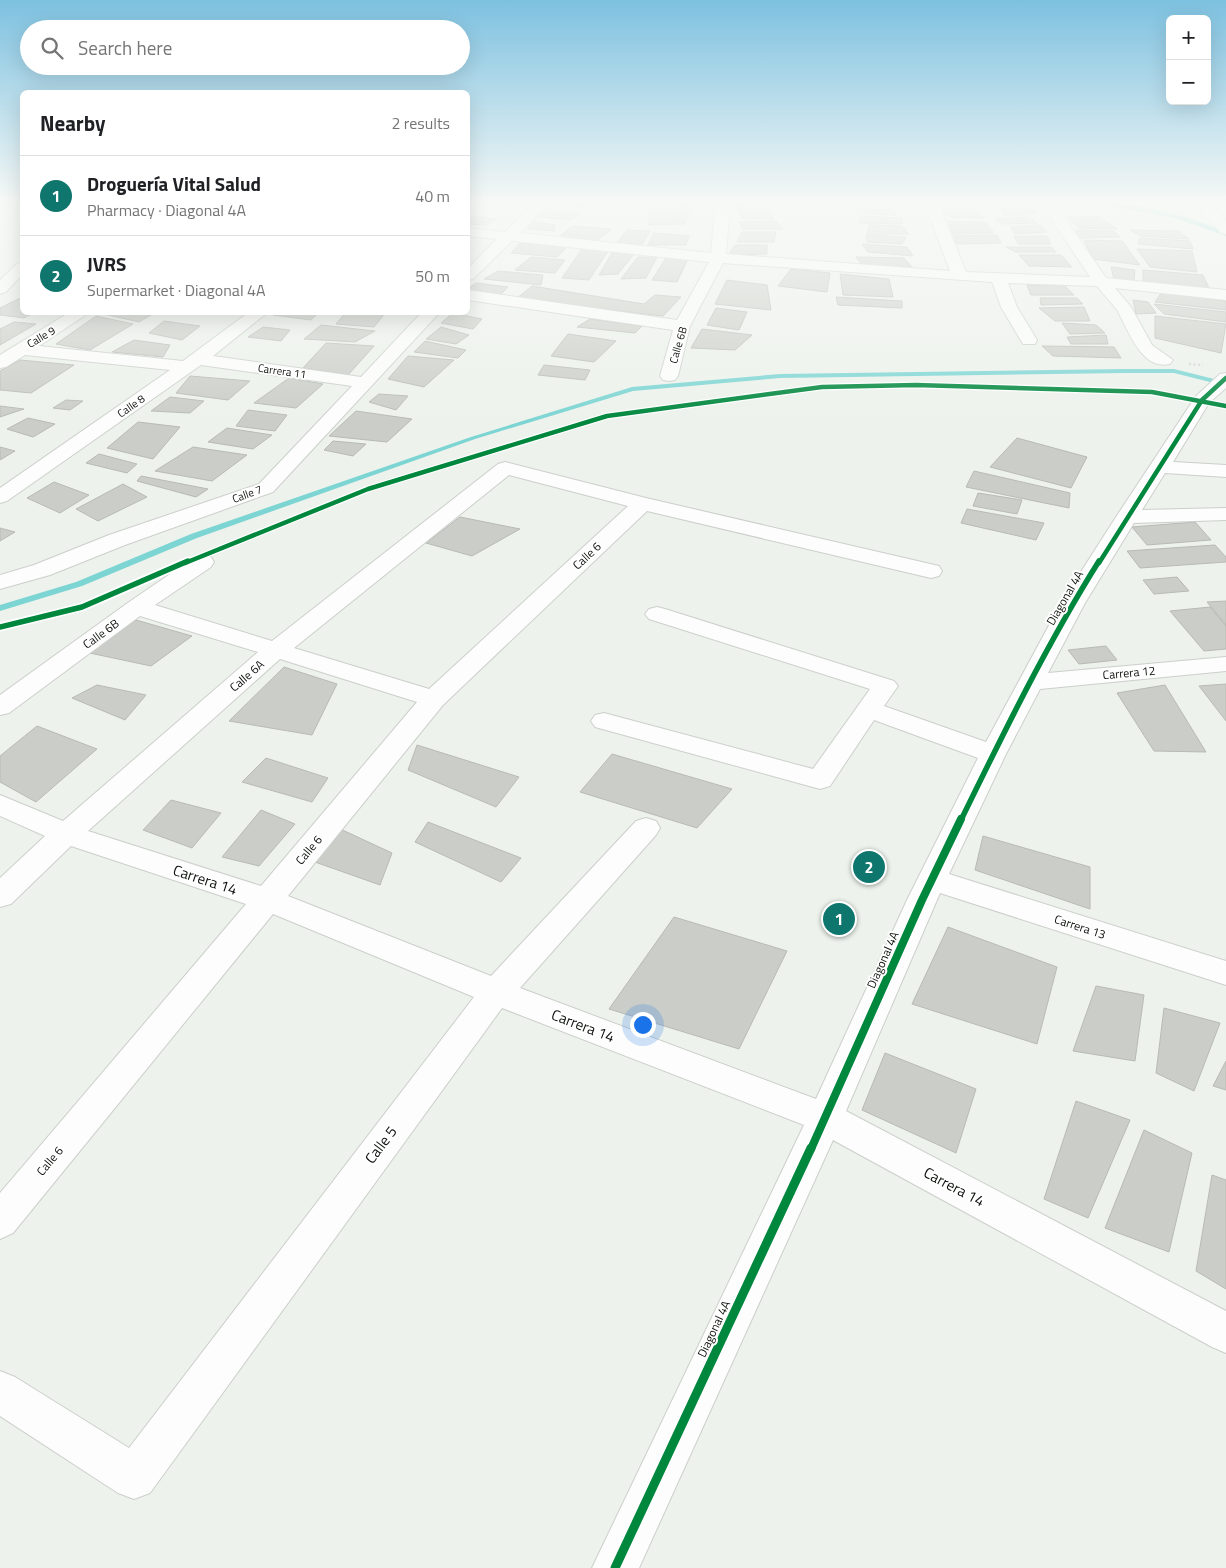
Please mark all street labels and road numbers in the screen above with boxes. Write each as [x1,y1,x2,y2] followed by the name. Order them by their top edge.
[24,322,58,352] street label: Calle 9
[665,325,691,365] street label: Calle 6B
[257,360,307,382] street label: Carrera 11
[114,391,148,421] street label: Calle 8
[230,481,264,507] street label: Calle 7
[568,537,606,574] street label: Calle 6
[1041,567,1088,629] street label: Diagonal 4A
[79,614,123,653] street label: Calle 6B
[225,655,268,696] street label: Calle 6A
[1102,661,1156,684] street label: Carrera 12
[291,831,327,869] street label: Calle 6
[170,858,240,901] street label: Carrera 14
[1052,909,1108,944] street label: Carrera 13
[862,928,904,991] street label: Diagonal 4A
[548,1003,618,1048] street label: Carrera 14
[359,1121,402,1168] street label: Calle 5
[32,1142,68,1180] street label: Calle 6
[920,1161,989,1212] street label: Carrera 14
[692,1297,735,1360] street label: Diagonal 4A

